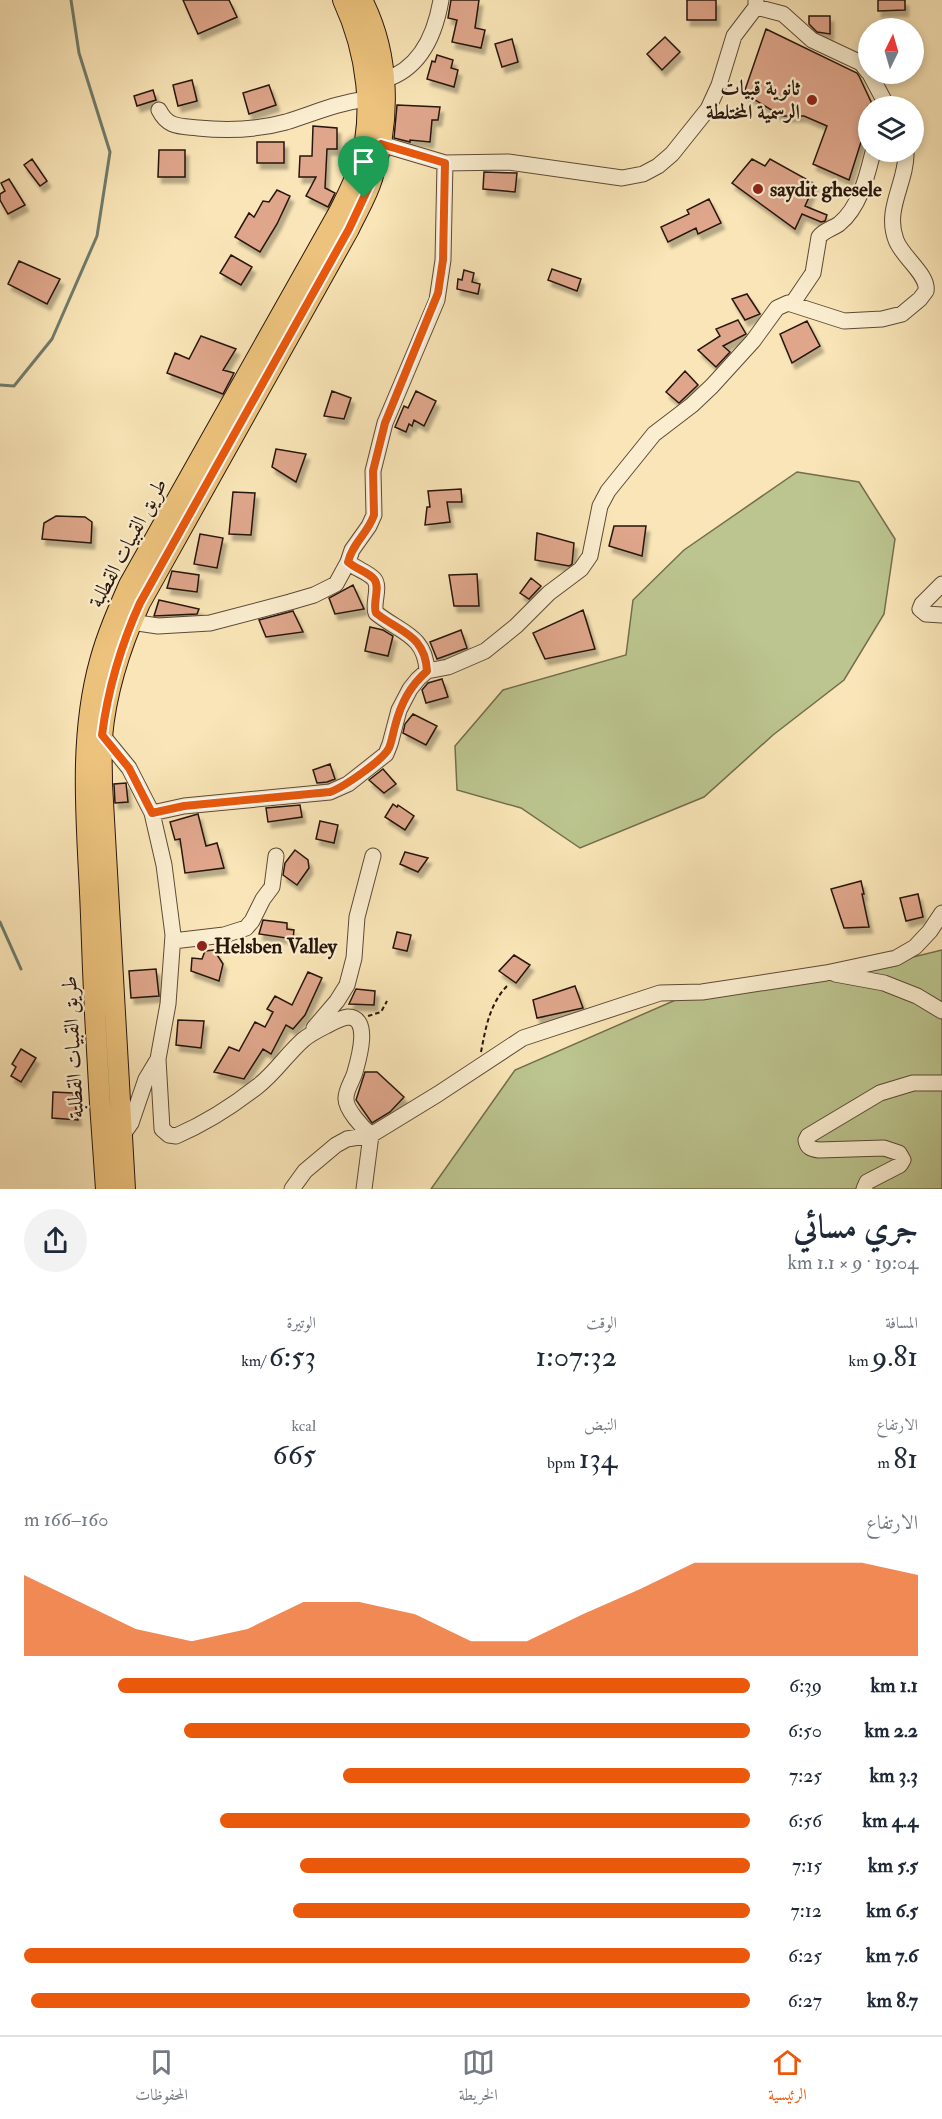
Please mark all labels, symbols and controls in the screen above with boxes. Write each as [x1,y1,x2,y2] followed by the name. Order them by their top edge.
[858,18,924,84] north arrow
[858,18,924,162] map controls
[706,75,801,126] place label: ثانوية قبيات الرسمية المختلطة
[805,93,819,107] marker: ثانوية قبيات الرسمية المختلطة
[858,96,924,162] button: layers
[338,136,389,198] pin
[347,145,380,178] icon: arrive
[770,176,882,203] place label: saydit ghesele
[751,182,765,196] marker: saydit ghesele
[83,474,173,612] street label: طريق القبيات القطلبة
[214,933,338,960] place label: Helsben Valley
[195,939,209,953] marker: Helsben Valley
[56,975,90,1119] street label: طريق القبيات القطلبة
[794,1207,918,1248] text: جري مسائي
[24,1209,87,1272] button: share
[788,1250,918,1275] text: 19:04 · 9 × 1.1 km
[286,1313,316,1333] text: الوتيرة
[586,1313,617,1333] text: الوقت
[885,1313,918,1333] text: المسافة
[269,1338,316,1375] text: 6:53
[536,1338,617,1375] text: 1:07:32
[872,1338,918,1375] text: 9.81
[241,1351,269,1371] text: /km
[849,1351,872,1371] text: km
[584,1415,617,1435] text: النبض
[876,1415,918,1435] text: الارتفاع
[291,1416,316,1436] text: kcal
[273,1436,316,1473] text: 665
[579,1440,617,1477] text: 134
[893,1440,918,1477] text: 81
[547,1453,579,1473] text: bpm
[877,1453,893,1473] text: m
[24,1507,108,1532] text: 160–166 m
[866,1510,918,1535] text: الارتفاع
[789,1673,822,1698] text: 6:39
[871,1673,918,1698] text: 1.1 km
[788,1718,822,1743] text: 6:50
[865,1718,918,1743] text: 2.2 km
[789,1763,822,1788] text: 7:25
[870,1763,918,1788] text: 3.3 km
[788,1808,822,1833] text: 6:56
[863,1808,918,1833] text: 4.4 km
[792,1853,822,1878] text: 7:15
[868,1853,918,1878] text: 5.5 km
[791,1898,822,1923] text: 7:12
[866,1898,918,1923] text: 6.5 km
[788,1943,822,1968] text: 6:25
[866,1943,918,1968] text: 7.6 km
[788,1988,822,2013] text: 6:27
[867,1988,918,2013] text: 8.7 km
[135,2046,188,2110] tab: المحفوظات
[459,2046,498,2110] tab: الخريطة
[768,2046,807,2110] tab: الرئيسية

